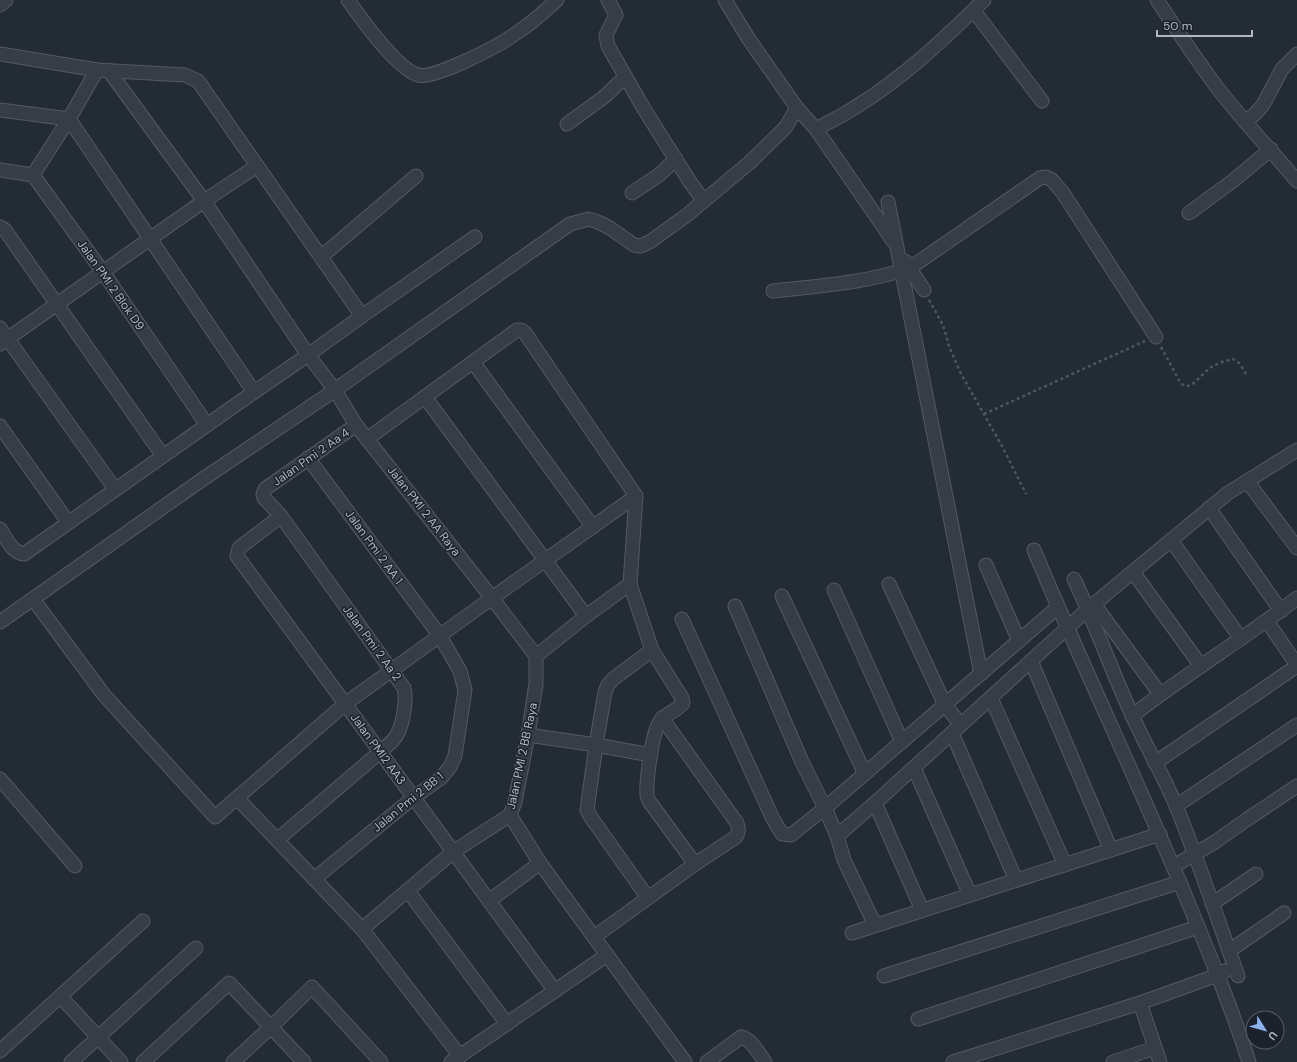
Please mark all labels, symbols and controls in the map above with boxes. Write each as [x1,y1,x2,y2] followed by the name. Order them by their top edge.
[1157,12,1252,38] scale bar
[1163,18,1192,34] text: 50 m
[74,237,148,333] street label: Jalan PMI 2 Blok D9
[269,425,353,489] street label: Jalan Pmi 2 Aa 4
[384,463,464,559] street label: Jalan PMI 2 AA Raya
[342,506,406,588] street label: Jalan Pmi 2 AA 1
[339,602,405,684] street label: Jalan Pmi 2 Aa 2
[503,701,541,811] street label: Jalan PMI 2 BB Raya
[347,710,409,788] street label: Jalan PMI2 AA3
[369,768,447,836] street label: Jalan Pmi 2 BB 1
[1245,1010,1285,1050] north arrow
[1265,1029,1281,1043] text: U

